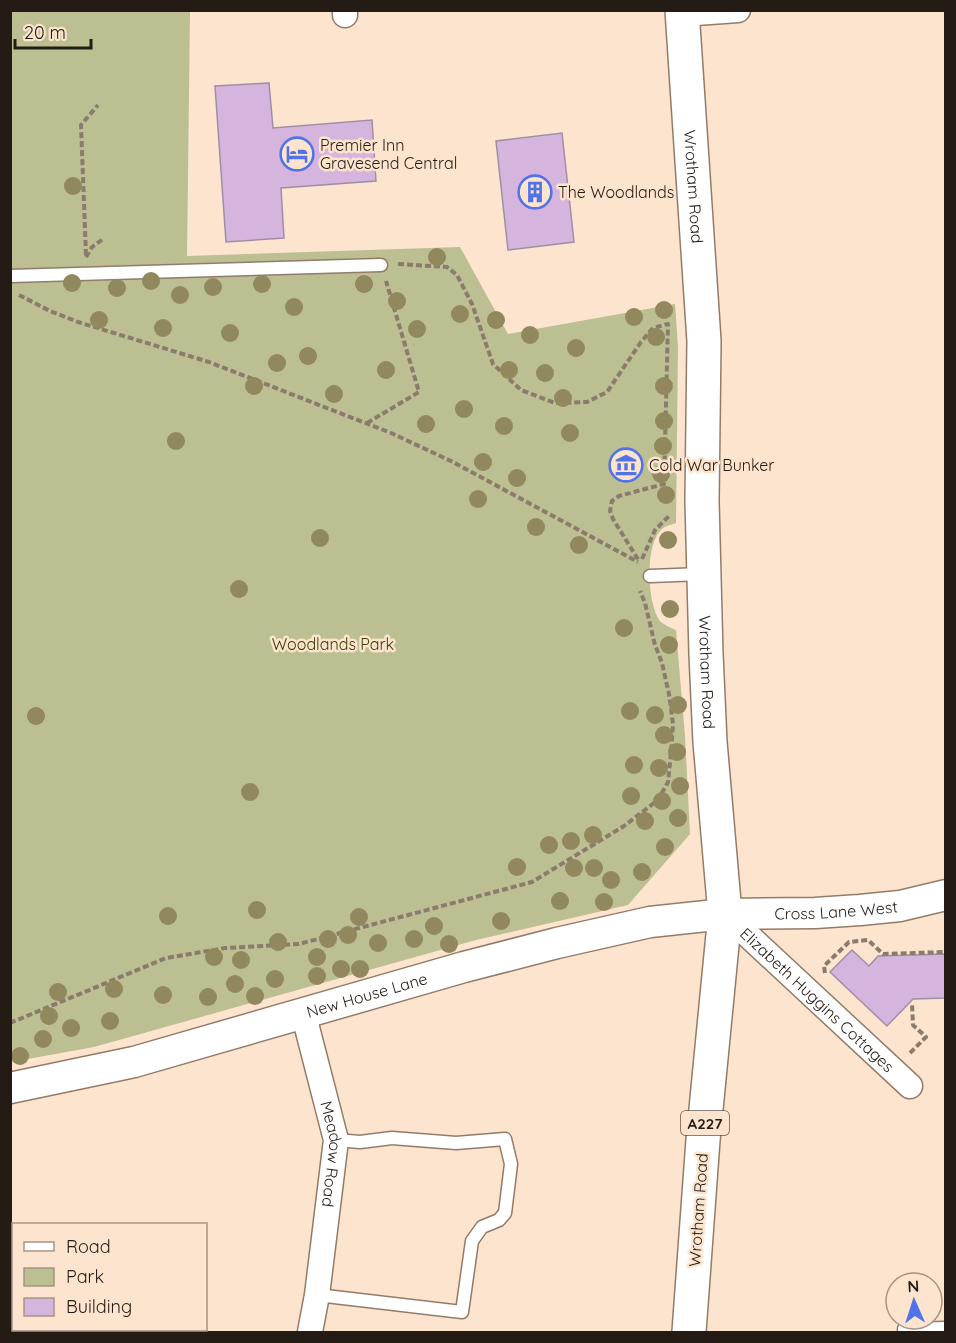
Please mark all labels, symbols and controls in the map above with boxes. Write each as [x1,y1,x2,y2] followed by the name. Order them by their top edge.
[15,12,92,50] scale bar
[24,21,66,44] text: 20 m
[680,129,707,244] street label: Wrotham Road
[320,135,457,173] place label: Premier Inn Gravesend Central
[279,136,315,172] hotel icon: Premier Inn Gravesend Central
[517,174,553,210] building icon: The Woodlands
[558,182,674,202] place label: The Woodlands
[608,447,644,483] museum icon: Cold War Bunker
[649,455,774,475] place label: Cold War Bunker
[695,615,719,729] street label: Wrotham Road
[272,634,394,654] park label: Woodlands Park
[774,896,899,923] street label: Cross Lane West
[736,923,899,1076] street label: Elizabeth Huggins Cottages
[304,968,430,1022] street label: New House Lane
[316,1099,346,1208] street label: Meadow Road
[681,1111,729,1135] road number: A227
[684,1153,712,1267] street label: Wrotham Road
[12,1223,207,1331] legend
[66,1235,111,1258] text: Road
[66,1265,104,1288] text: Park
[884,1271,944,1331] north arrow
[907,1276,920,1296] text: N
[66,1295,132,1318] text: Building

